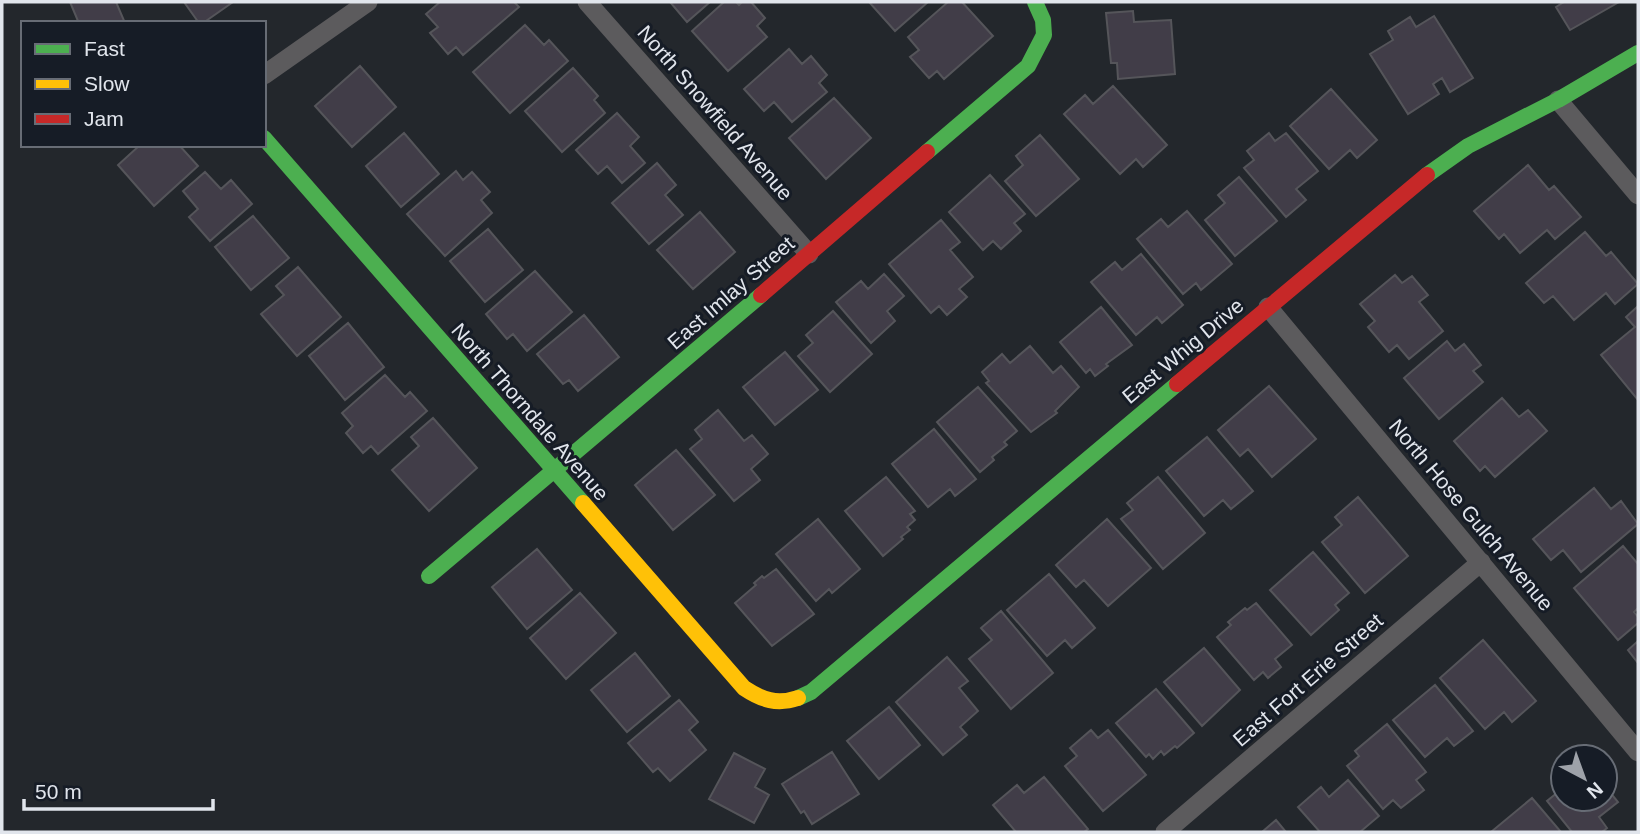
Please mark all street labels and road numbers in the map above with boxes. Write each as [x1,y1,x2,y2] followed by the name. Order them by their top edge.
[633,21,797,205] street label: North Snowfield Avenue
[663,231,799,354] street label: East Imlay Street
[1118,293,1248,408] street label: East Whig Drive
[447,319,613,505] street label: North Thorndale Avenue
[1385,414,1558,615] street label: North Hose Gulch Avenue
[1228,608,1387,751] street label: East Fort Erie Street

